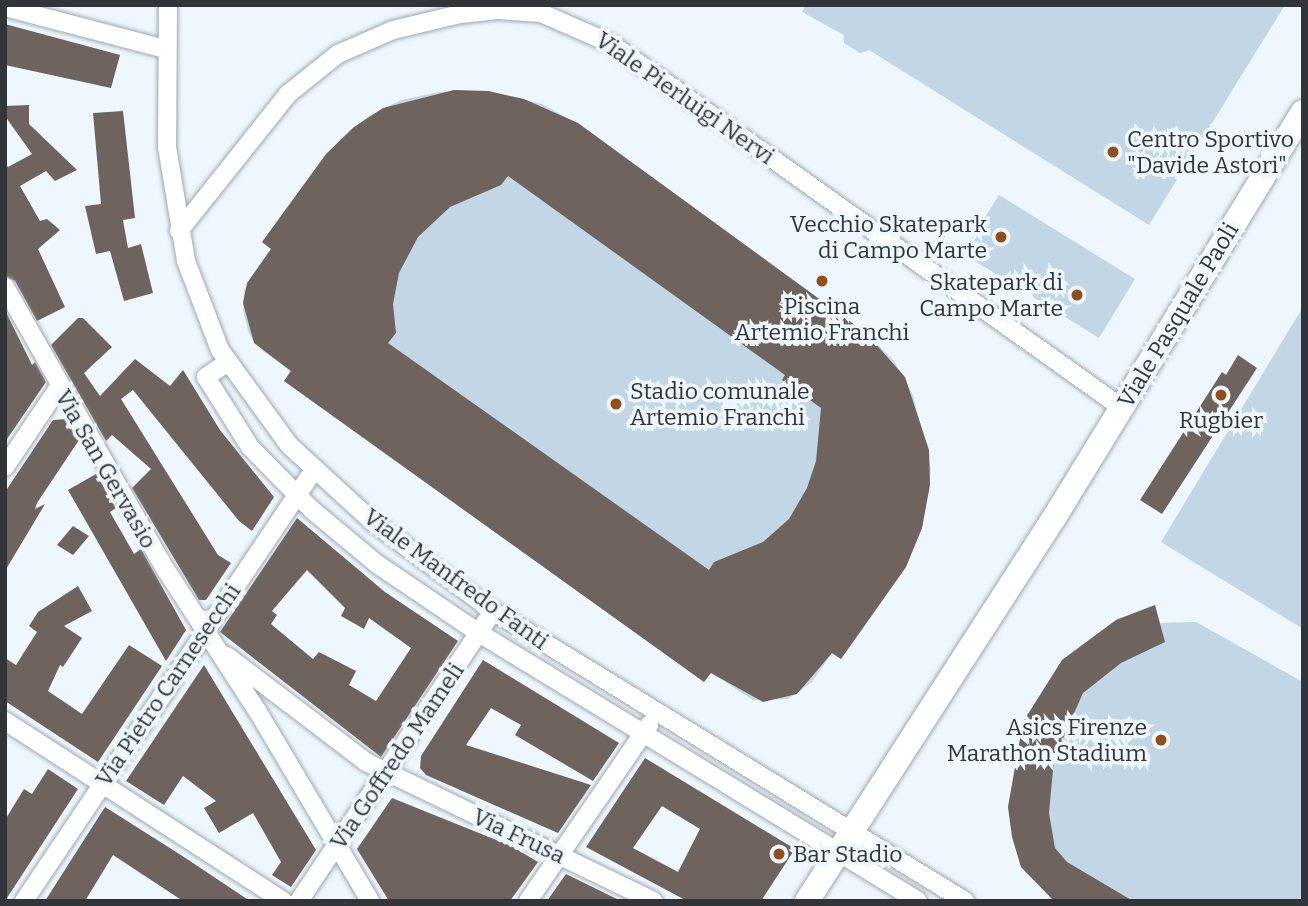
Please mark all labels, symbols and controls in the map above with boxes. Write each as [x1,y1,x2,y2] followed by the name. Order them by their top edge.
[590,26,780,170] street label: Viale Pierluigi Nervi
[1127,125,1294,179] place label: Centro Sportivo "Davide Astori"
[1105,144,1121,160] marker: Centro Sportivo "Davide Astori"
[790,210,987,264] place label: Vecchio Skatepark di Campo Marte
[1112,218,1244,412] street label: Viale Pasquale Paoli
[993,229,1009,245] marker: Vecchio Skatepark di Campo Marte
[919,268,1063,322] place label: Skatepark di Campo Marte
[814,273,830,289] marker: Piscina Artemio Franchi
[1069,287,1085,303] marker: Skatepark di Campo Marte
[735,292,909,346] place label: Piscina Artemio Franchi
[630,377,810,431] place label: Stadio comunale Artemio Franchi
[49,385,163,553] street label: Via San Gervasio
[1213,387,1229,403] marker: Rugbier
[608,396,624,412] marker: Stadio comunale Artemio Franchi
[1179,406,1263,434] place label: Rugbier
[358,503,554,655] street label: Viale Manfredo Fanti
[90,578,246,792] street label: Via Pietro Carnesecchi
[324,657,470,855] street label: Via Goffredo Mameli
[947,713,1147,767] place label: Asics Firenze Marathon Stadium
[1153,732,1169,748] marker: Asics Firenze Marathon Stadium
[468,803,570,869] street label: Via Frusa
[793,840,903,868] place label: Bar Stadio
[771,846,787,862] marker: Bar Stadio

